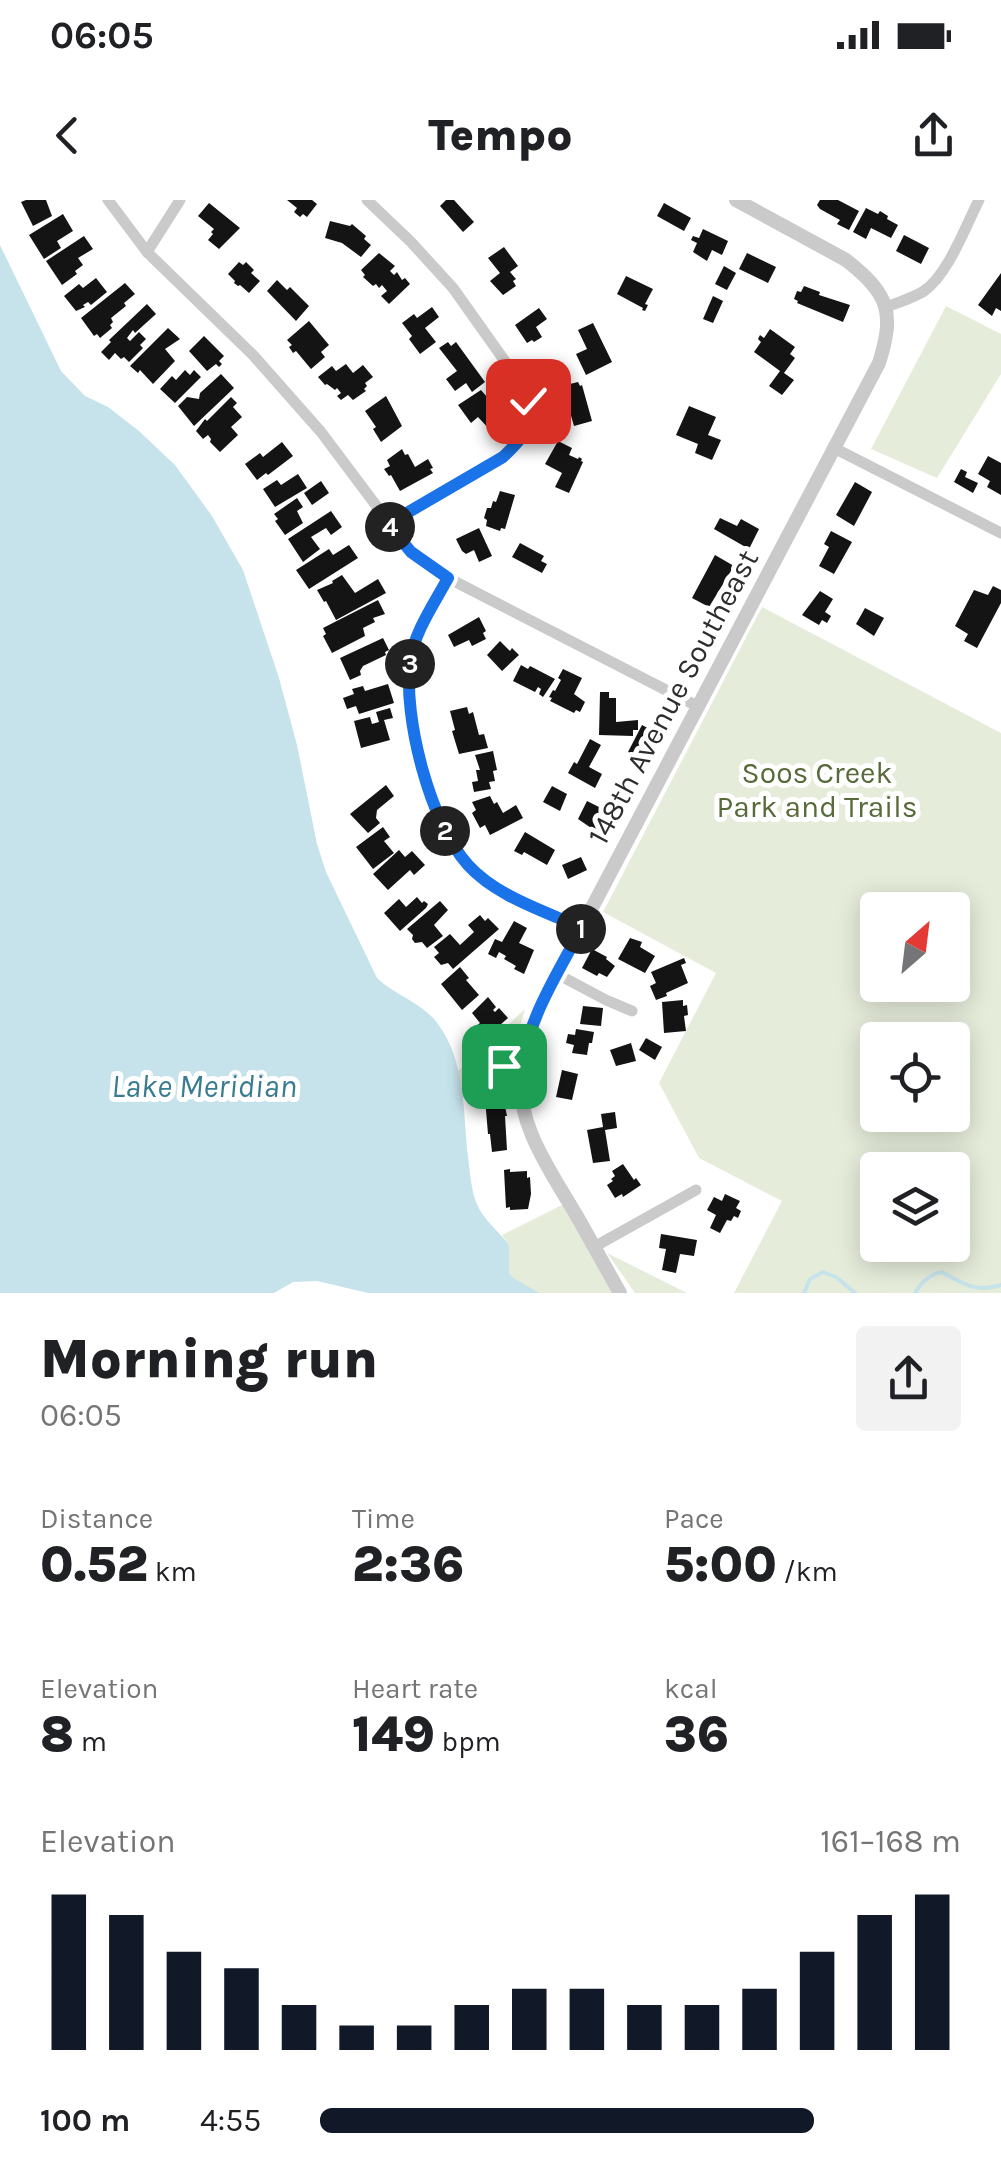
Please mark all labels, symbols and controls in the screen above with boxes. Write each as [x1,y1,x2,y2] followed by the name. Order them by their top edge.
[50,13,154,58] text: 06:05
[40,108,95,163] icon: back
[906,108,961,163] icon: share
[428,109,573,161] text: Tempo
[486,359,571,444] pin
[501,374,556,429] icon: check
[365,502,415,552] pin: 4
[382,510,398,543] text: 4
[580,544,766,850] street label: 148th Avenue Southeast
[385,639,435,689] pin: 3
[401,647,419,680] text: 3
[717,755,917,825] park label: Soos Creek Park and Trails
[420,806,470,856] pin: 2
[437,814,453,847] text: 2
[860,892,970,1002] north arrow
[860,892,970,1262] map controls
[556,904,606,954] pin: 1
[576,912,586,945] text: 1
[860,1022,970,1132] button: locate
[462,1024,547,1109] pin
[477,1039,532,1094] icon: arrive
[111,1068,297,1105] water label: Lake Meridian
[860,1152,970,1262] button: layers
[856,1326,961,1431] button: share
[40,1327,378,1391] text: Morning run
[40,1397,122,1434] text: 06:05
[40,1502,153,1535] text: Distance
[352,1502,415,1535] text: Time
[664,1502,724,1535] text: Pace
[40,1535,148,1594] text: 0.52
[352,1535,464,1594] text: 2:36
[664,1535,777,1594] text: 5:00
[148,1555,197,1588] text: km
[777,1555,838,1588] text: /km
[40,1672,159,1705] text: Elevation
[352,1672,478,1705] text: Heart rate
[664,1672,717,1705] text: kcal
[40,1705,74,1764] text: 8
[352,1705,435,1764] text: 149
[664,1705,729,1764] text: 36
[74,1725,107,1758] text: m
[435,1725,501,1758] text: bpm
[40,1823,175,1860] text: Elevation
[820,1823,961,1860] text: 161–168 m
[40,2102,130,2139] text: 100 m
[200,2102,261,2139] text: 4:55

